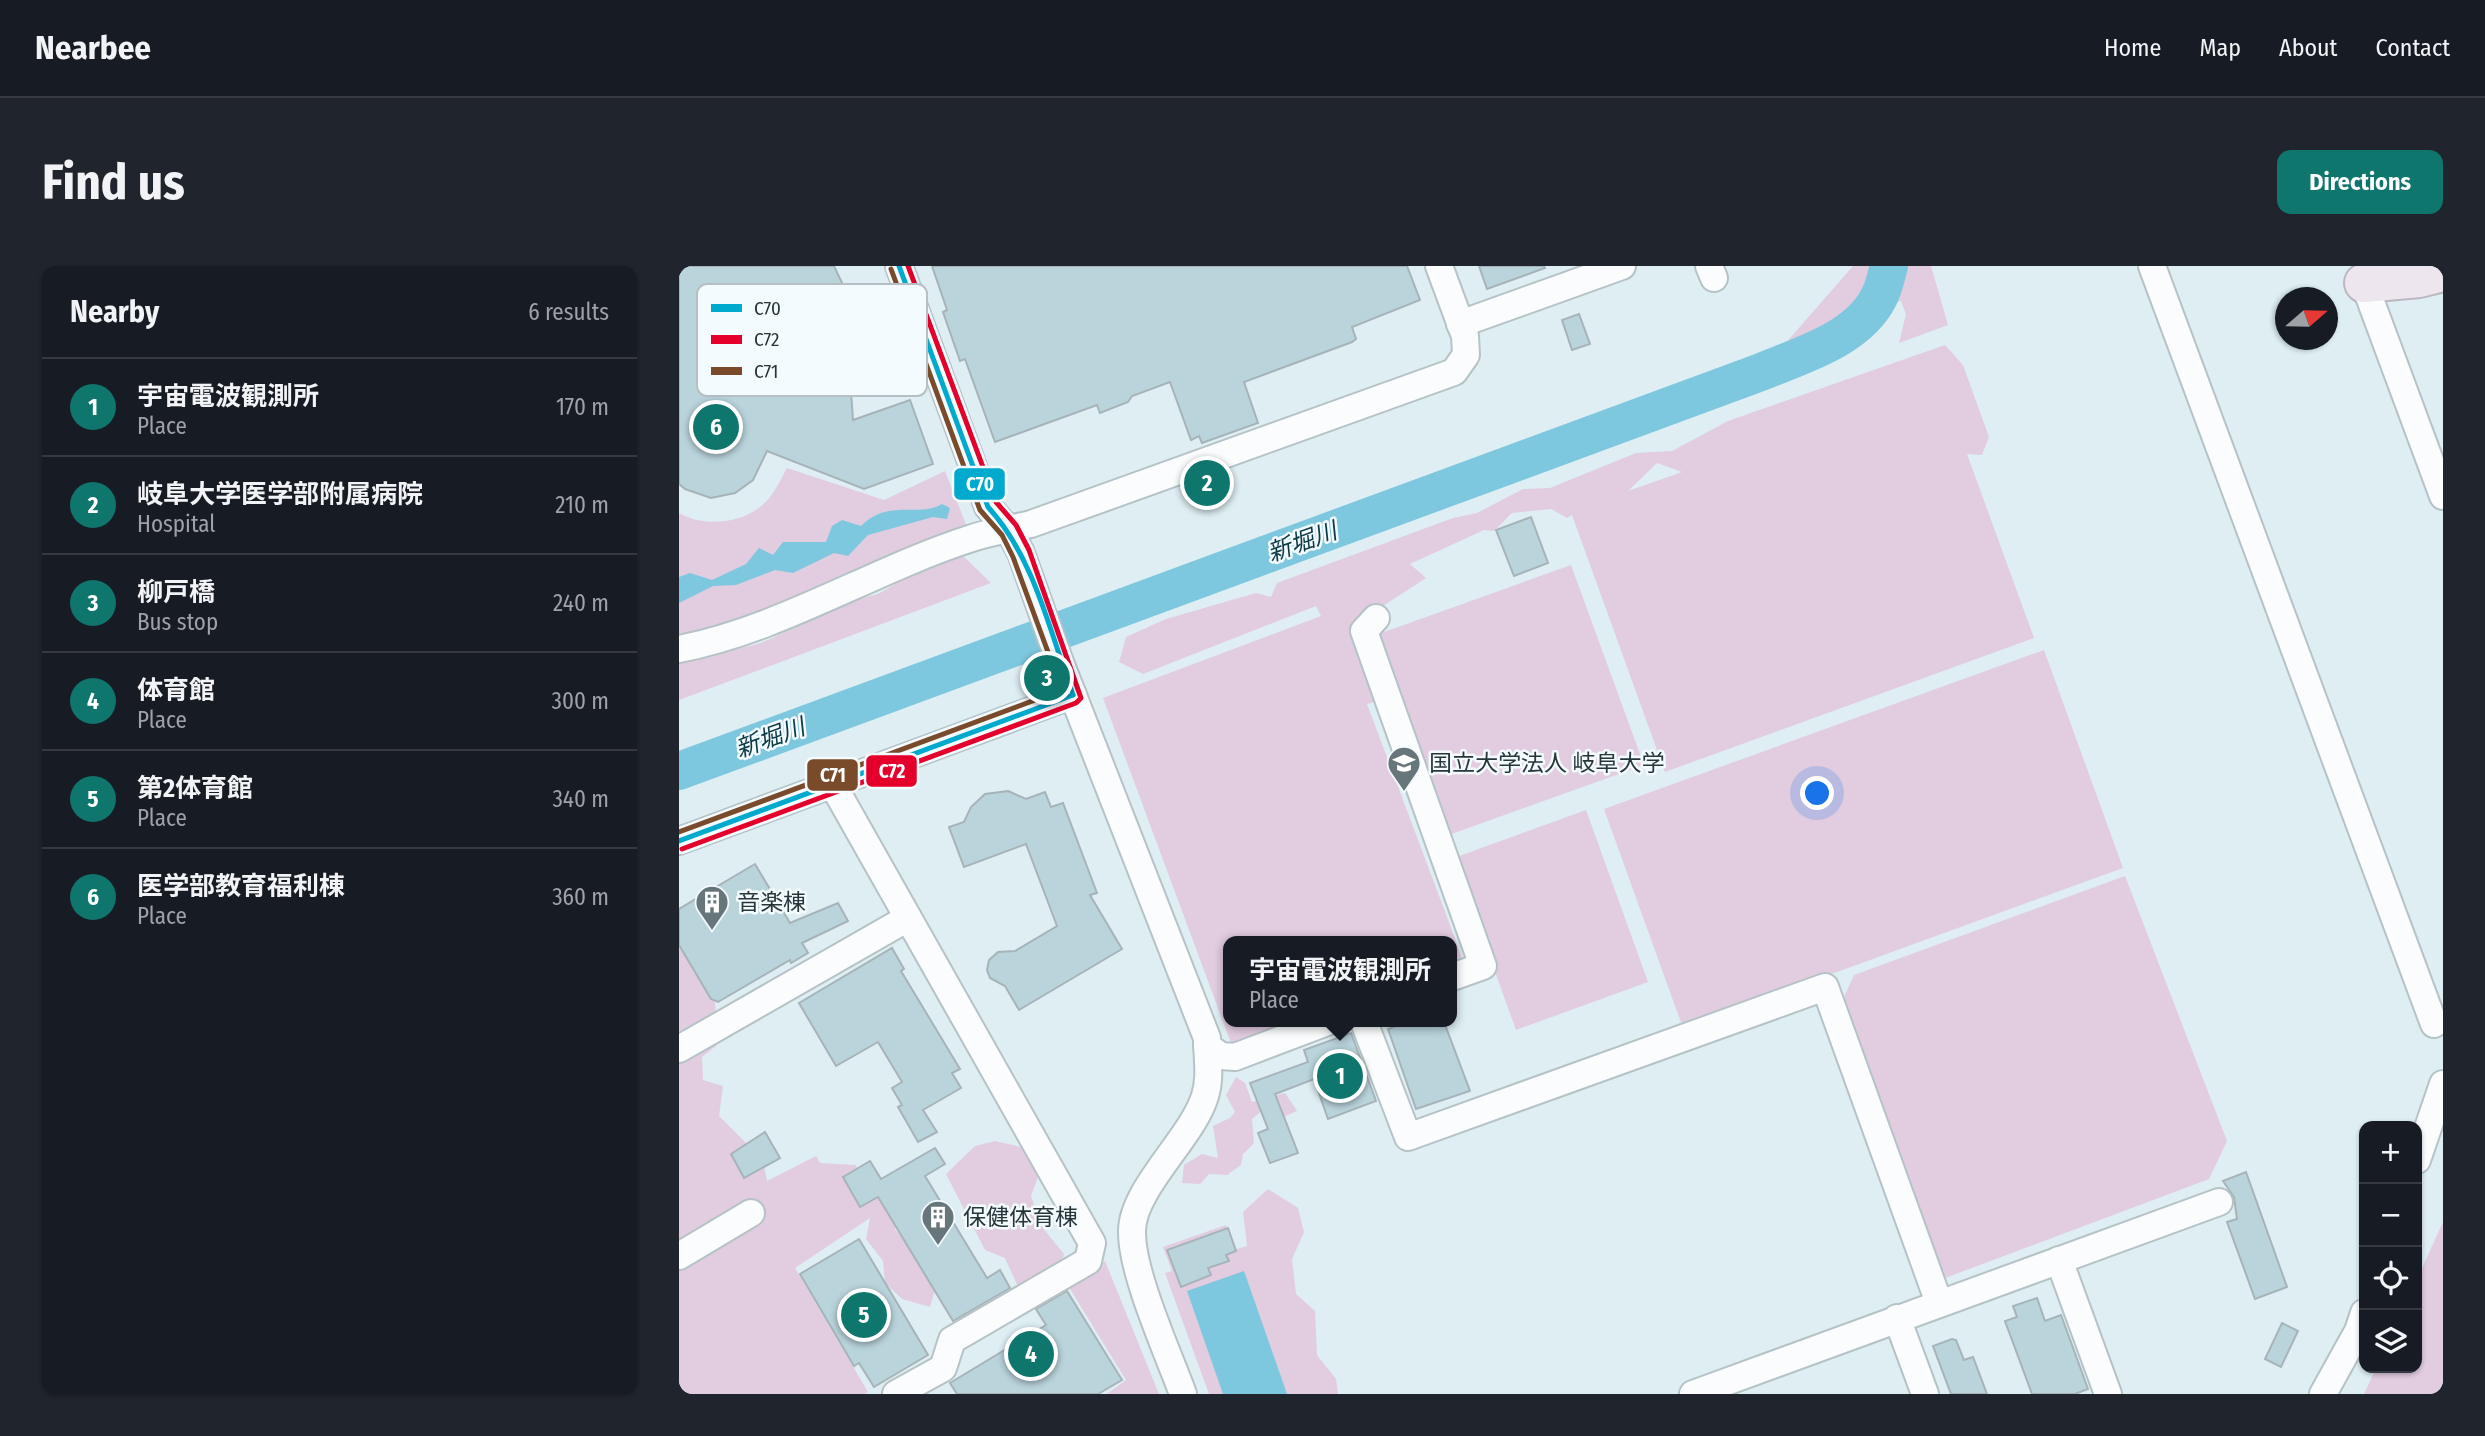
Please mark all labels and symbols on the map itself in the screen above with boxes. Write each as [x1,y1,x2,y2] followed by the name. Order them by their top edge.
[697,284,927,396] legend
[2275,287,2338,350] north arrow
[754,297,781,320] text: C70
[754,328,779,351] text: C72
[754,360,778,383] text: C71
[693,401,739,453] pin: 6
[1184,457,1230,509] pin: 2
[953,467,1006,501] line badge: C70
[966,473,994,496] text: C70
[1263,516,1343,567] water label: 新堀川
[1024,652,1070,704] pin: 3
[731,712,811,763] water label: 新堀川
[1385,744,1423,793] school or university icon: 国立大学法人 岐阜大学
[1429,749,1664,777] place label: 国立大学法人 岐阜大学
[865,754,918,788] line badge: C72
[806,758,859,792] line badge: C71
[879,760,906,783] text: C72
[820,764,846,787] text: C71
[1800,776,1834,810] your location
[693,883,731,932] building icon: 音楽棟
[737,888,806,916] place label: 音楽棟
[1317,1050,1363,1102] pin: 1
[919,1198,957,1247] building icon: 保健体育棟
[963,1203,1078,1231] place label: 保健体育棟
[841,1289,887,1341] pin: 5
[1008,1328,1054,1380] pin: 4

